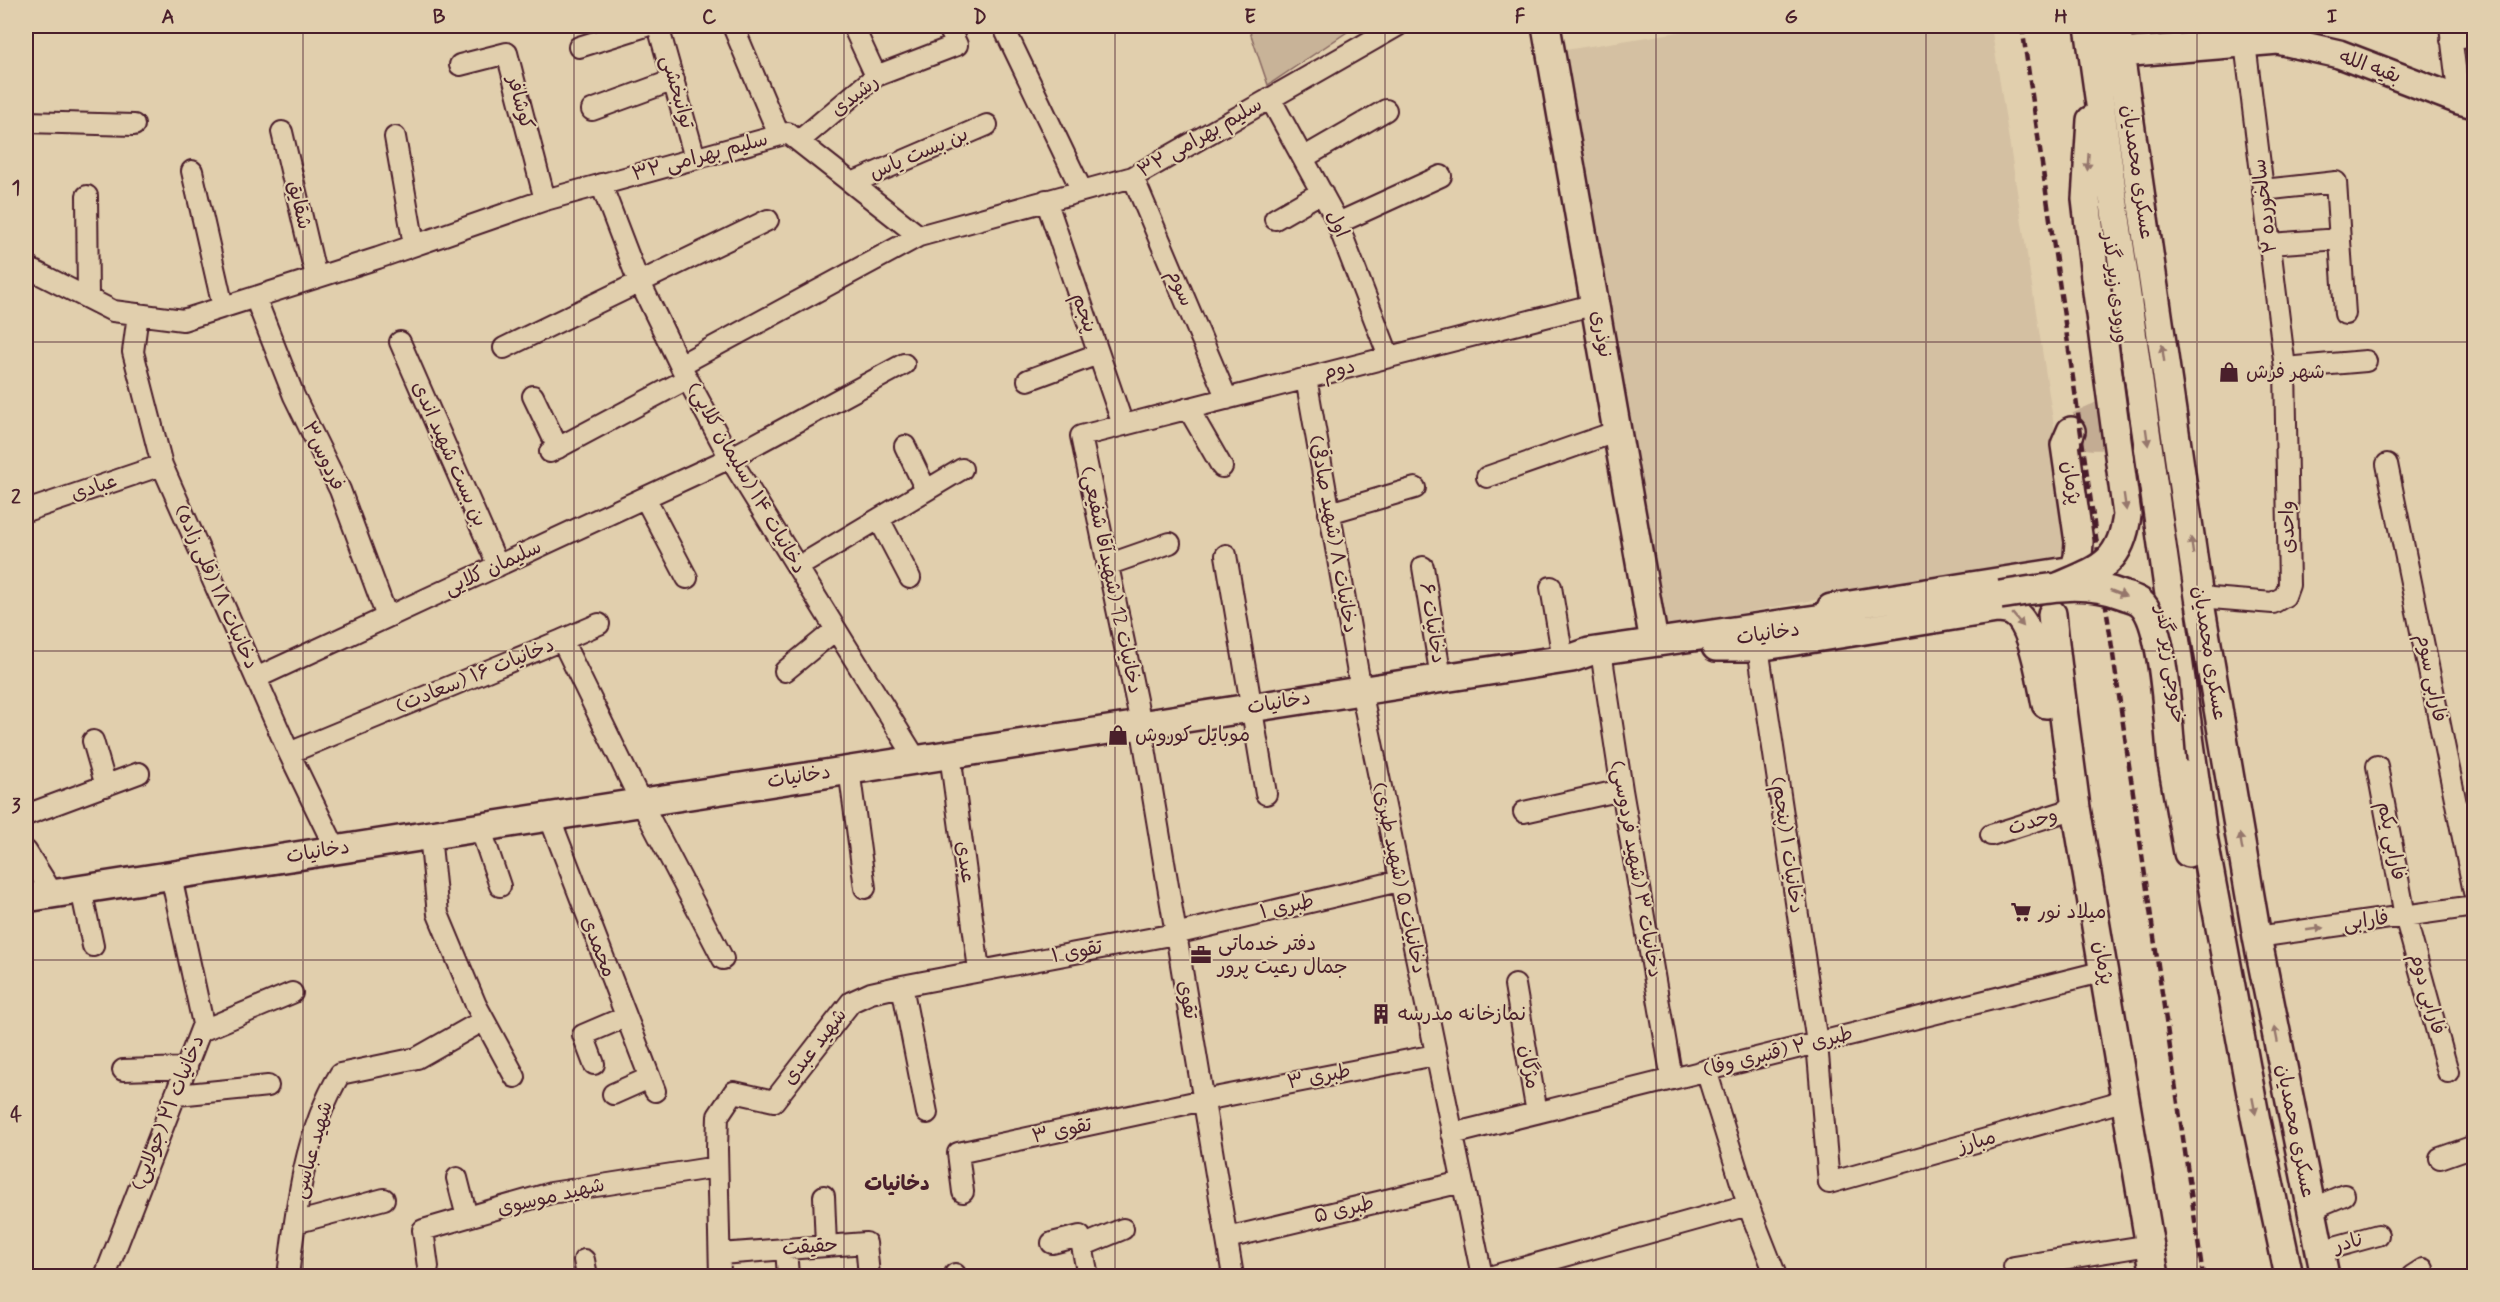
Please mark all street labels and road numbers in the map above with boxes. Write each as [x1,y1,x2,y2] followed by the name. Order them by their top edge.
[2335,43,2405,91] street label: بقیه الله
[654,52,700,132] street label: توانبخشی
[825,69,885,123] street label: رشیدی
[499,71,540,133] street label: کوشافر
[1133,91,1267,185] street label: سلیم بهرامی ۳۲
[2114,103,2160,241] street label: عسکری محمدیان
[865,121,973,187] street label: بن بست یاس
[629,126,771,188] street label: سلیم بهرامی ۳۲
[2246,157,2284,255] street label: سالخورده ۲
[280,178,318,232] street label: شقایق
[1319,206,1355,242] street label: اول
[2095,229,2135,345] street label: ورودی زیر گذر
[1159,265,1200,311] street label: سوم
[1065,290,1103,336] street label: پنجم
[1584,308,1618,360] street label: نوذری
[1320,353,1358,388] street label: دوم
[405,377,493,531] street label: بن بست شهید اندی
[680,377,812,579] street label: دخانیات ۱۴ (سلیمان کلایی)
[295,417,351,495] street label: فردوس۳
[1302,433,1365,635] street label: دخانیات ۸ (شهید صادقی)
[2054,459,2088,507] street label: پژمان
[1074,464,1148,696] street label: دخانیات 12 (شهیدآقا شفیعی)
[67,468,121,508] street label: عبادی
[168,500,264,674] street label: دخانیات ۱۸ (قلی زاده)
[2274,500,2302,554] street label: واحدی
[440,534,546,602] street label: سلیمان کلایی
[1412,581,1452,665] street label: دخانیات ۶
[2185,584,2233,722] street label: عسکری محمدیان
[2148,603,2192,725] street label: خروجی زیر گذر
[1735,616,1801,652] street label: دخانیات
[392,632,558,720] street label: دخانیات ۱۶ (سعادت)
[2408,632,2453,725] street label: فارابی سوم
[1245,685,1313,721] street label: دخانیات
[1604,758,1668,980] street label: دخانیات ۳ (شهید فردوسی)
[765,759,833,795] street label: دخانیات
[1764,775,1810,915] street label: دخانیات ۱ (پنجم)
[1366,780,1432,976] street label: دخانیات ۵ (شهید طبری)
[2370,799,2412,883] street label: فارابی یکم
[2005,802,2061,842] street label: وحدت
[284,834,352,870] street label: دخانیات
[949,839,981,885] street label: عبدی
[1257,888,1317,926] street label: طبری ۱
[2341,904,2391,938] street label: فارابی
[574,913,622,981] street label: محمدی
[1049,934,1105,970] street label: تقوی ۱
[2086,939,2120,987] street label: پژمان
[2402,950,2452,1038] street label: فارابی دوم
[1170,979,1204,1022] street label: تقوی
[776,1003,854,1091] street label: شهید عبدی
[1700,1020,1856,1084] street label: طبری ۲ (قنبری وفا)
[125,1031,211,1195] street label: دخانیات ۲۱ (جولایی)
[1512,1043,1546,1091] street label: مژگان
[1285,1058,1353,1096] street label: طبری ۳
[2269,1062,2321,1200] street label: عسکری محمدیان
[286,1098,340,1202] street label: شهید عباسی
[1030,1111,1095,1150] street label: تقوی ۳
[1953,1124,1999,1161] street label: مبارز
[495,1172,607,1222] street label: شهید موسوی
[1311,1189,1377,1231] street label: طبری ۵
[2329,1226,2367,1261] street label: نادر
[781,1232,839,1262] street label: حقیقت

